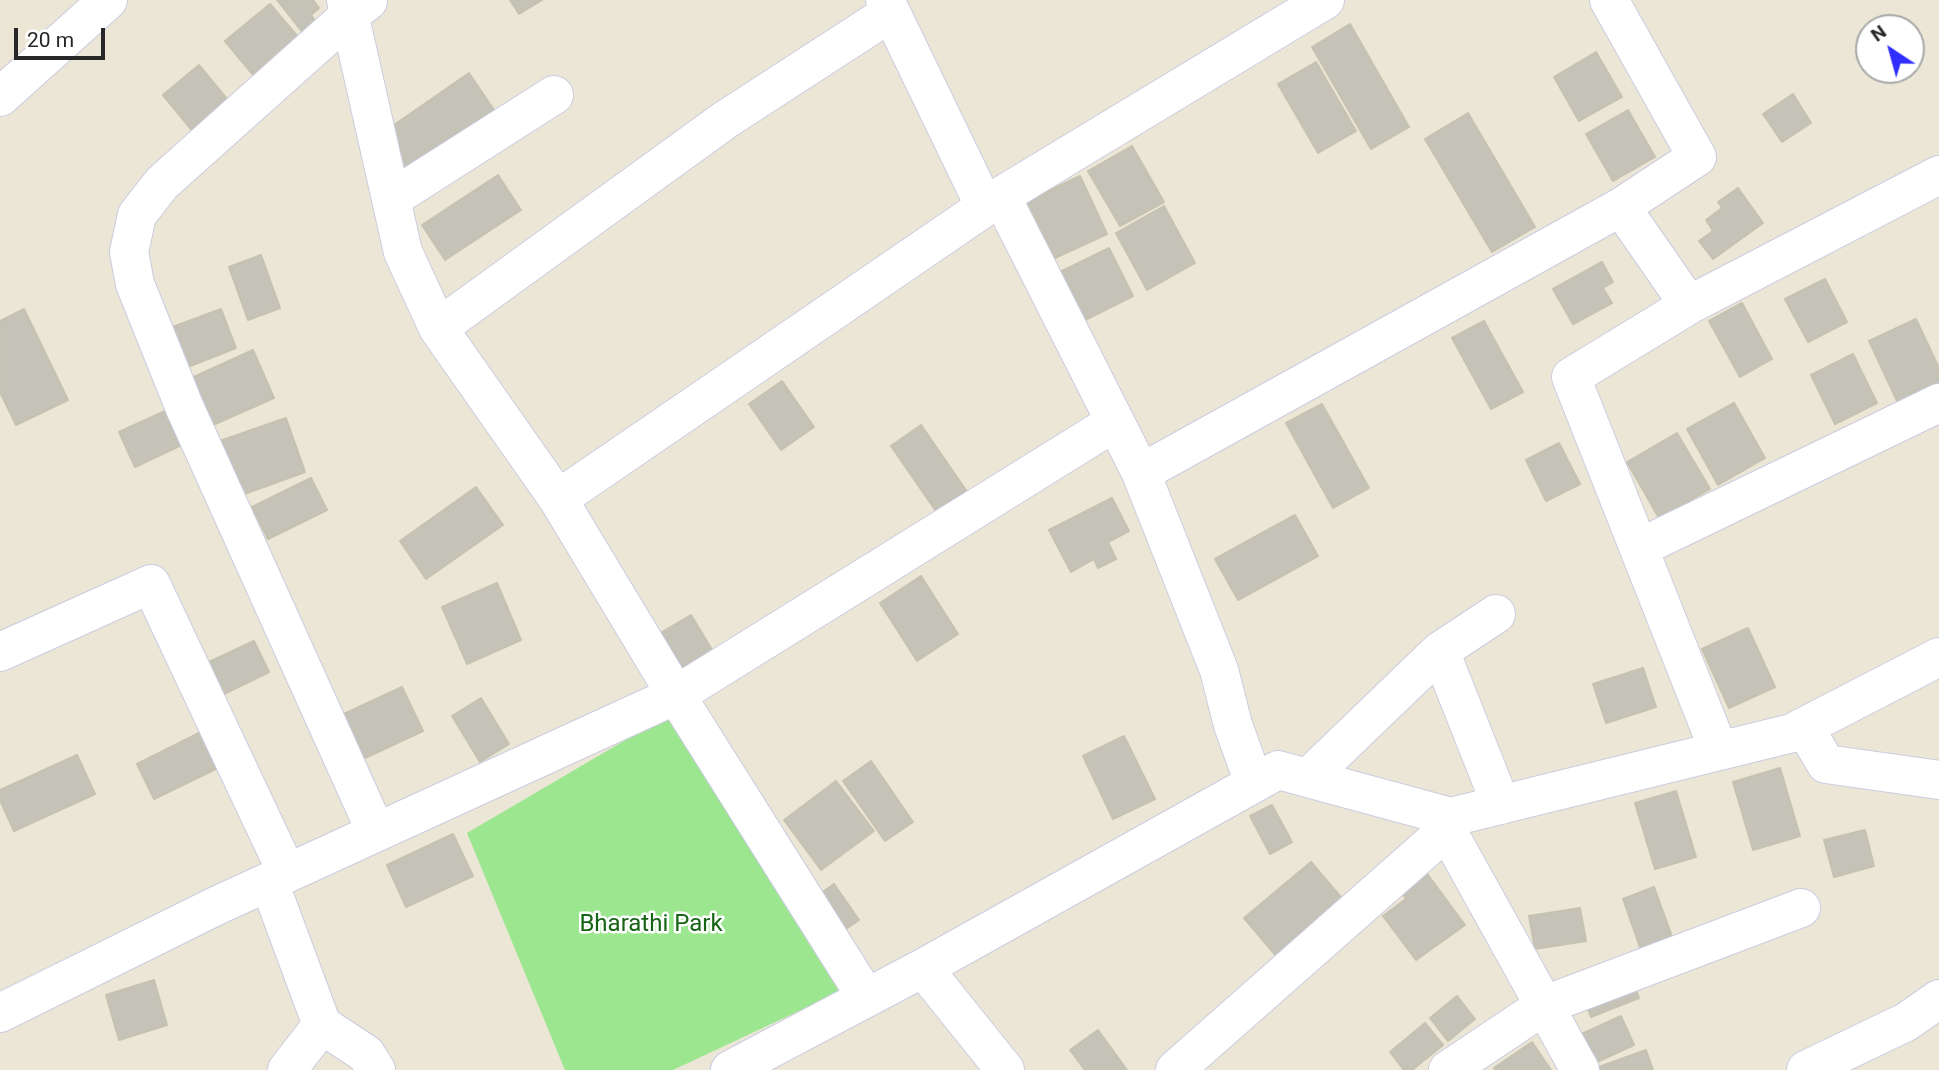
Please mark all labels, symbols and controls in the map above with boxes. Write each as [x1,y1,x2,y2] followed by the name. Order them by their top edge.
[18,14,108,58] scale bar
[1855,14,1925,84] north arrow
[1866,20,1891,46] text: N
[27,28,74,52] text: 20 m
[579,911,723,939] park label: Bharathi Park

